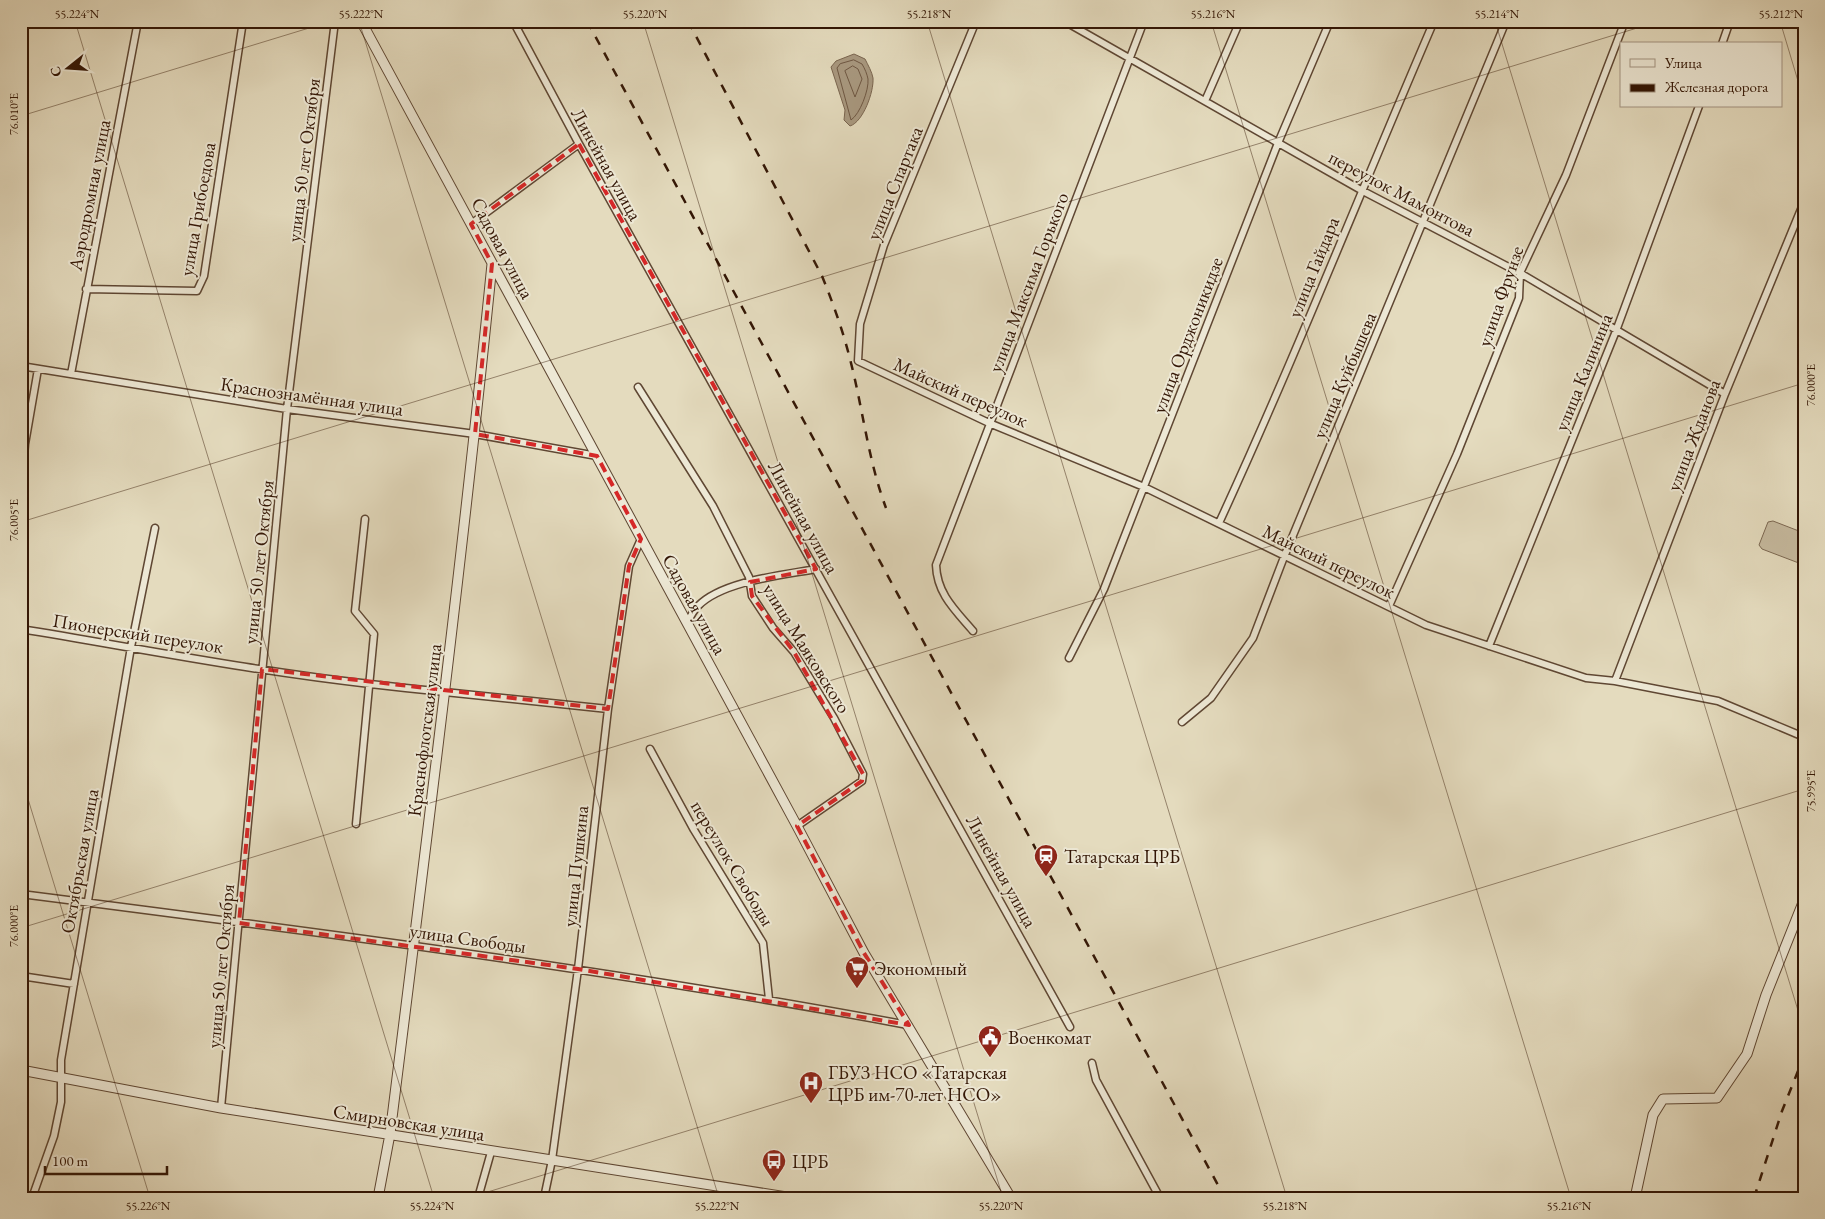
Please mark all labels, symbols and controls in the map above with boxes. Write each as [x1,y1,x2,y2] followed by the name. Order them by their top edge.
[55,6,100,22] text: 55.224°N
[339,6,384,22] text: 55.222°N
[623,6,668,22] text: 55.220°N
[907,6,952,22] text: 55.218°N
[1191,6,1236,22] text: 55.216°N
[1475,6,1520,22] text: 55.214°N
[1759,6,1804,22] text: 55.212°N
[42,42,92,92] north arrow
[1620,42,1782,108] legend
[1664,53,1702,72] text: Улица
[45,64,66,79] text: С
[281,76,326,243] street label: улица 50 лет Октября
[1664,77,1768,96] text: Железная дорога
[6,93,22,135] text: 76.010°E
[565,104,648,225] street label: Линейная улица
[62,117,116,274] street label: Аэродромная улица
[860,122,929,244] street label: улица Спартака
[173,140,222,278] street label: улица Грибоедова
[1324,144,1479,243] street label: переулок Мамонтова
[983,189,1074,376] street label: улица Максима Горького
[465,193,540,304] street label: Садовая улица
[1282,213,1345,321] street label: улица Гайдара
[1472,242,1529,350] street label: улица Фрунзе
[1146,253,1229,417] street label: улица Орджоникидзе
[1307,308,1383,442] street label: улица Куйбышева
[1548,309,1619,435] street label: улица Калинина
[890,352,1032,433] street label: Майский переулок
[1803,364,1819,406] text: 76.000°E
[219,371,405,422] street label: Краснознамённая улица
[1661,375,1726,495] street label: улица Жданова
[762,457,845,578] street label: Линейная улица
[237,478,280,645] street label: улица 50 лет Октября
[6,499,22,541] text: 76.005°E
[1258,519,1399,604] street label: Майский переулок
[657,549,733,659] street label: Садовая улица
[757,579,857,718] street label: улица Маяковского
[51,608,225,659] street label: Пионерский переулок
[401,642,448,818] street label: Краснофлотская улица
[1803,770,1819,812] text: 75.995°E
[54,786,105,935] street label: Октябрьская улица
[685,796,780,931] street label: переулок Свободы
[557,804,594,928] street label: улица Пушкина
[960,811,1043,932] street label: Линейная улица
[1033,843,1059,877] station icon: Татарская ЦРБ
[1064,844,1180,869] place label: Татарская ЦРБ
[201,882,240,1049] street label: улица 50 лет Октября
[6,905,22,947] text: 76.000°E
[408,918,528,959] street label: улица Свободы
[844,955,870,989] supermarket icon: Экономный
[874,956,967,981] place label: Экономный
[977,1024,1003,1058] public building icon: Военкомат
[1008,1025,1091,1050] place label: Военкомат
[828,1060,1008,1107] place label: ГБУЗ НСО «Татарская ЦРБ им-70-лет НСО»
[798,1070,824,1104] hospital icon: ГБУЗ НСО «Татарская ЦРБ им-70-лет НСО»
[331,1098,487,1147] street label: Смирновская улица
[45,1144,168,1176] scale bar
[761,1148,787,1182] bus stop icon: ЦРБ
[792,1149,828,1174] place label: ЦРБ
[52,1151,89,1170] text: 100 m
[126,1198,171,1214] text: 55.226°N
[410,1198,455,1214] text: 55.224°N
[695,1198,740,1214] text: 55.222°N
[979,1198,1024,1214] text: 55.220°N
[1263,1198,1308,1214] text: 55.218°N
[1547,1198,1592,1214] text: 55.216°N

